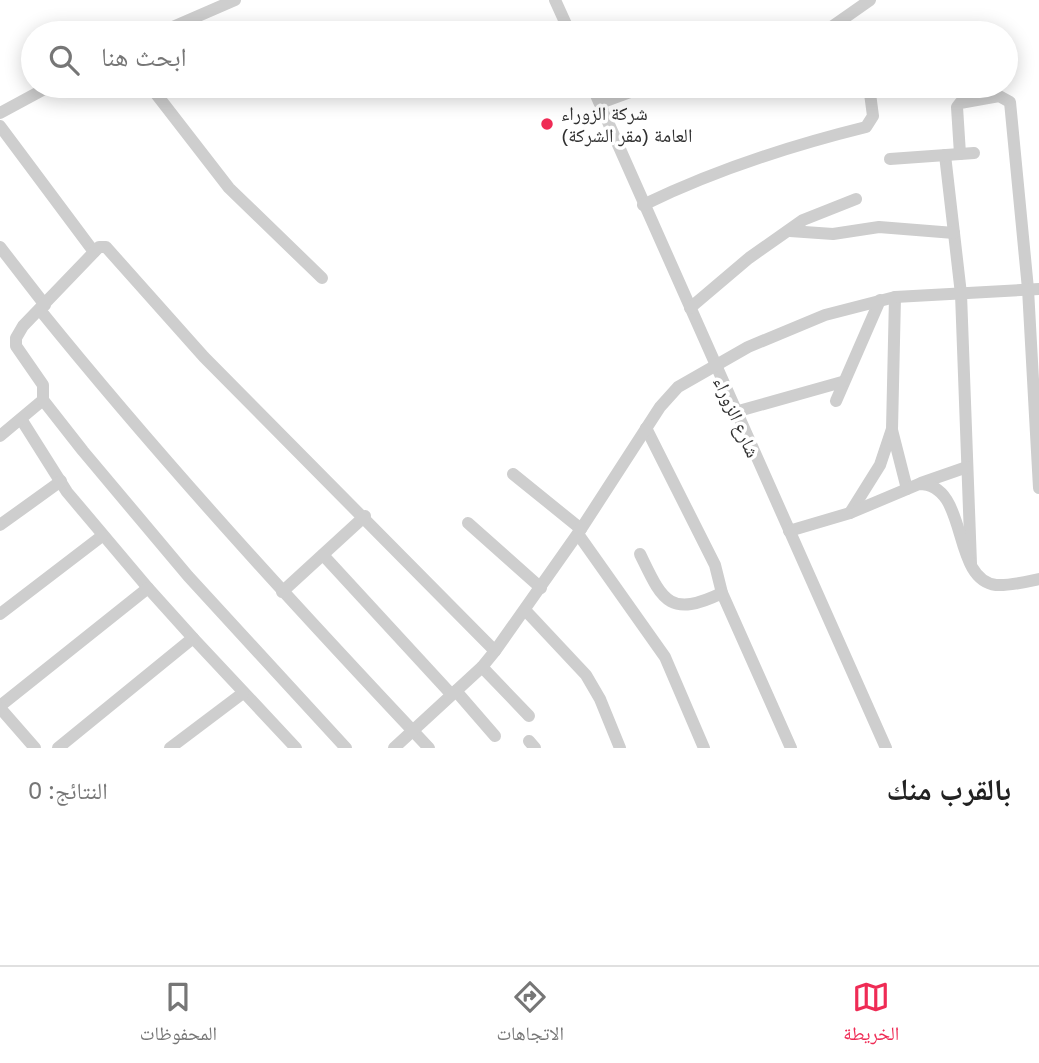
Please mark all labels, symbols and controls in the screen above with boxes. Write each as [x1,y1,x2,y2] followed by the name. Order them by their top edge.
[21,21,1018,98] search box
[45,41,83,79] icon: search
[101,41,187,72] text: ابحث هنا
[561,101,692,147] place label: شركة الزوراء العامة (مقر الشركة)
[539,116,555,132] marker: شركة الزوراء العامة (مقر الشركة)
[709,373,765,461] street label: شارع الزوراء
[886,771,1011,807] text: بالقرب منك
[28,776,108,804] text: النتائج: 0
[140,978,217,1052] tab: المحفوظات
[496,978,564,1052] tab: الاتجاهات
[843,978,899,1052] tab: الخريطة

